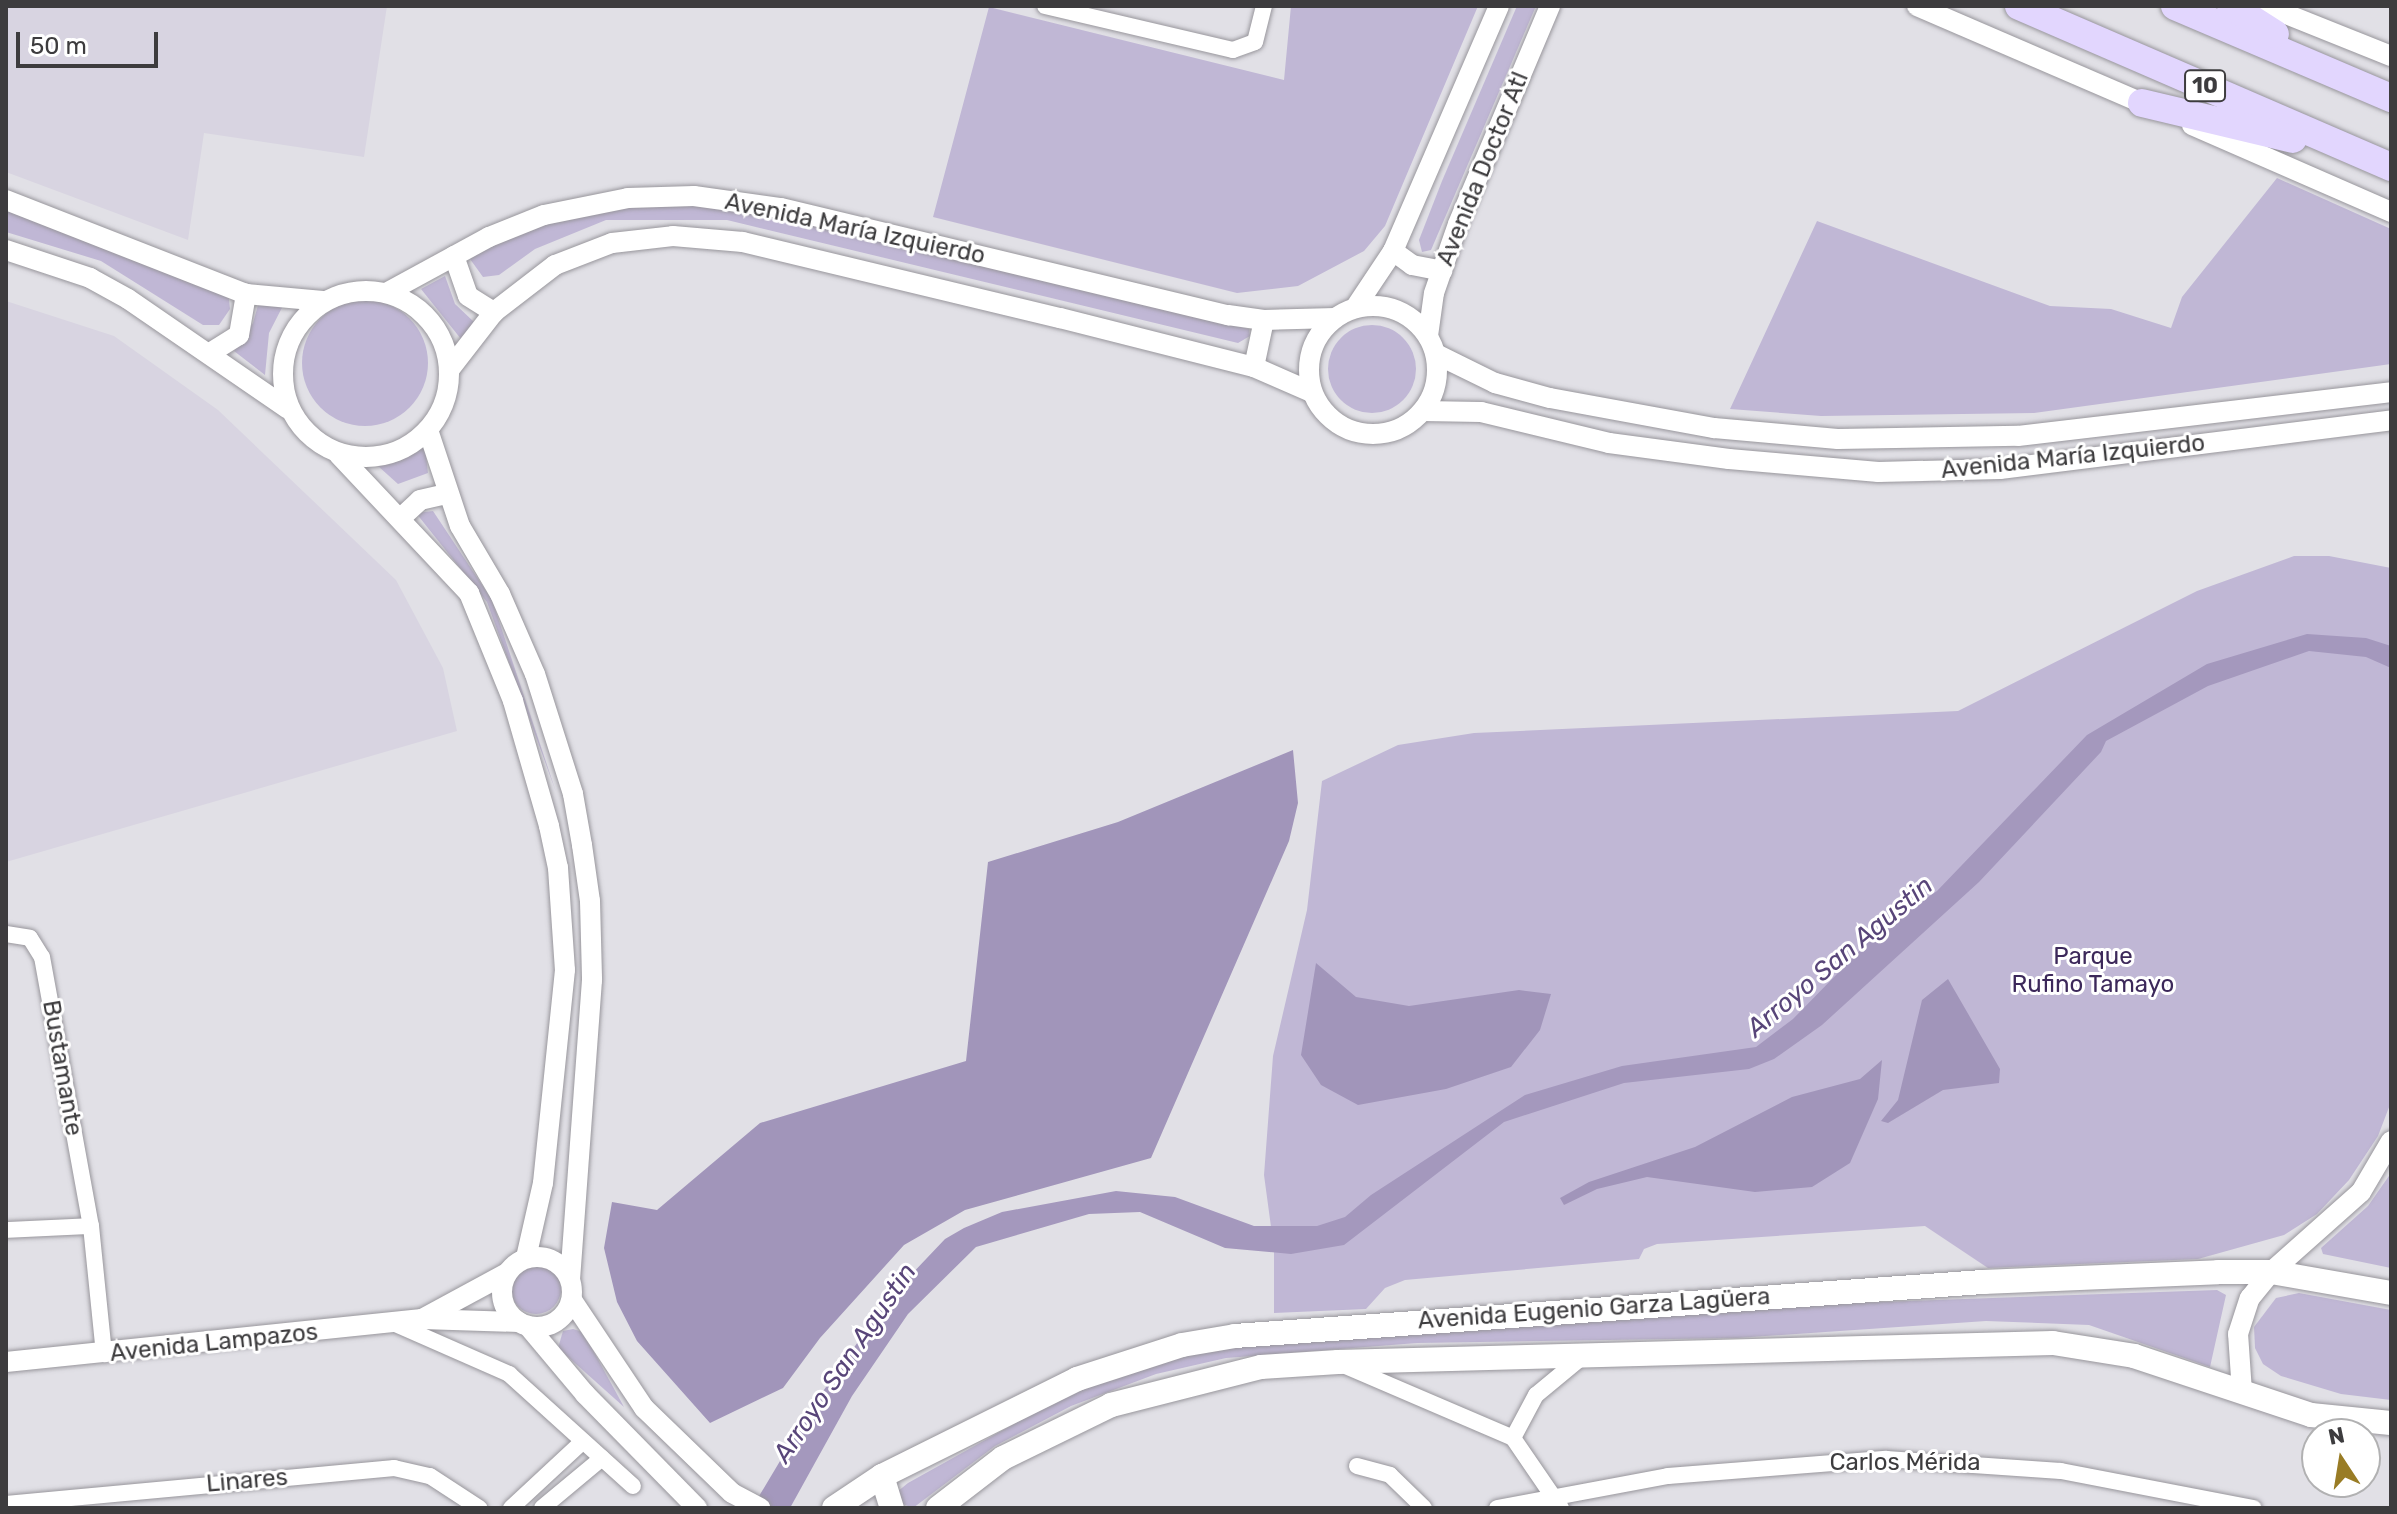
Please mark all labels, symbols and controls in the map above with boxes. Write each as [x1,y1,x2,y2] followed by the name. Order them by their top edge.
[20,16,162,66] scale bar
[30,32,87,60] text: 50 m
[1431,67,1535,271] street label: Avenida Doctor Atl
[2183,68,2227,104] road number: 10
[722,187,988,271] street label: Avenida María Izquierdo
[1940,429,2206,485] street label: Avenida María Izquierdo
[1740,870,1940,1044] water label: Arroyo San Agustin
[2011,943,2175,999] park label: Parque Rufino Tamayo
[36,998,88,1138] street label: Bustamante
[767,1257,923,1469] water label: Arroyo San Agustin
[1417,1282,1771,1336] street label: Avenida Eugenio Garza Lagüera
[109,1318,319,1368] street label: Avenida Lampazos
[2301,1418,2381,1498] north arrow
[2326,1421,2347,1451] text: N
[1829,1449,1981,1477] street label: Carlos Mérida
[205,1463,289,1499] street label: Linares

